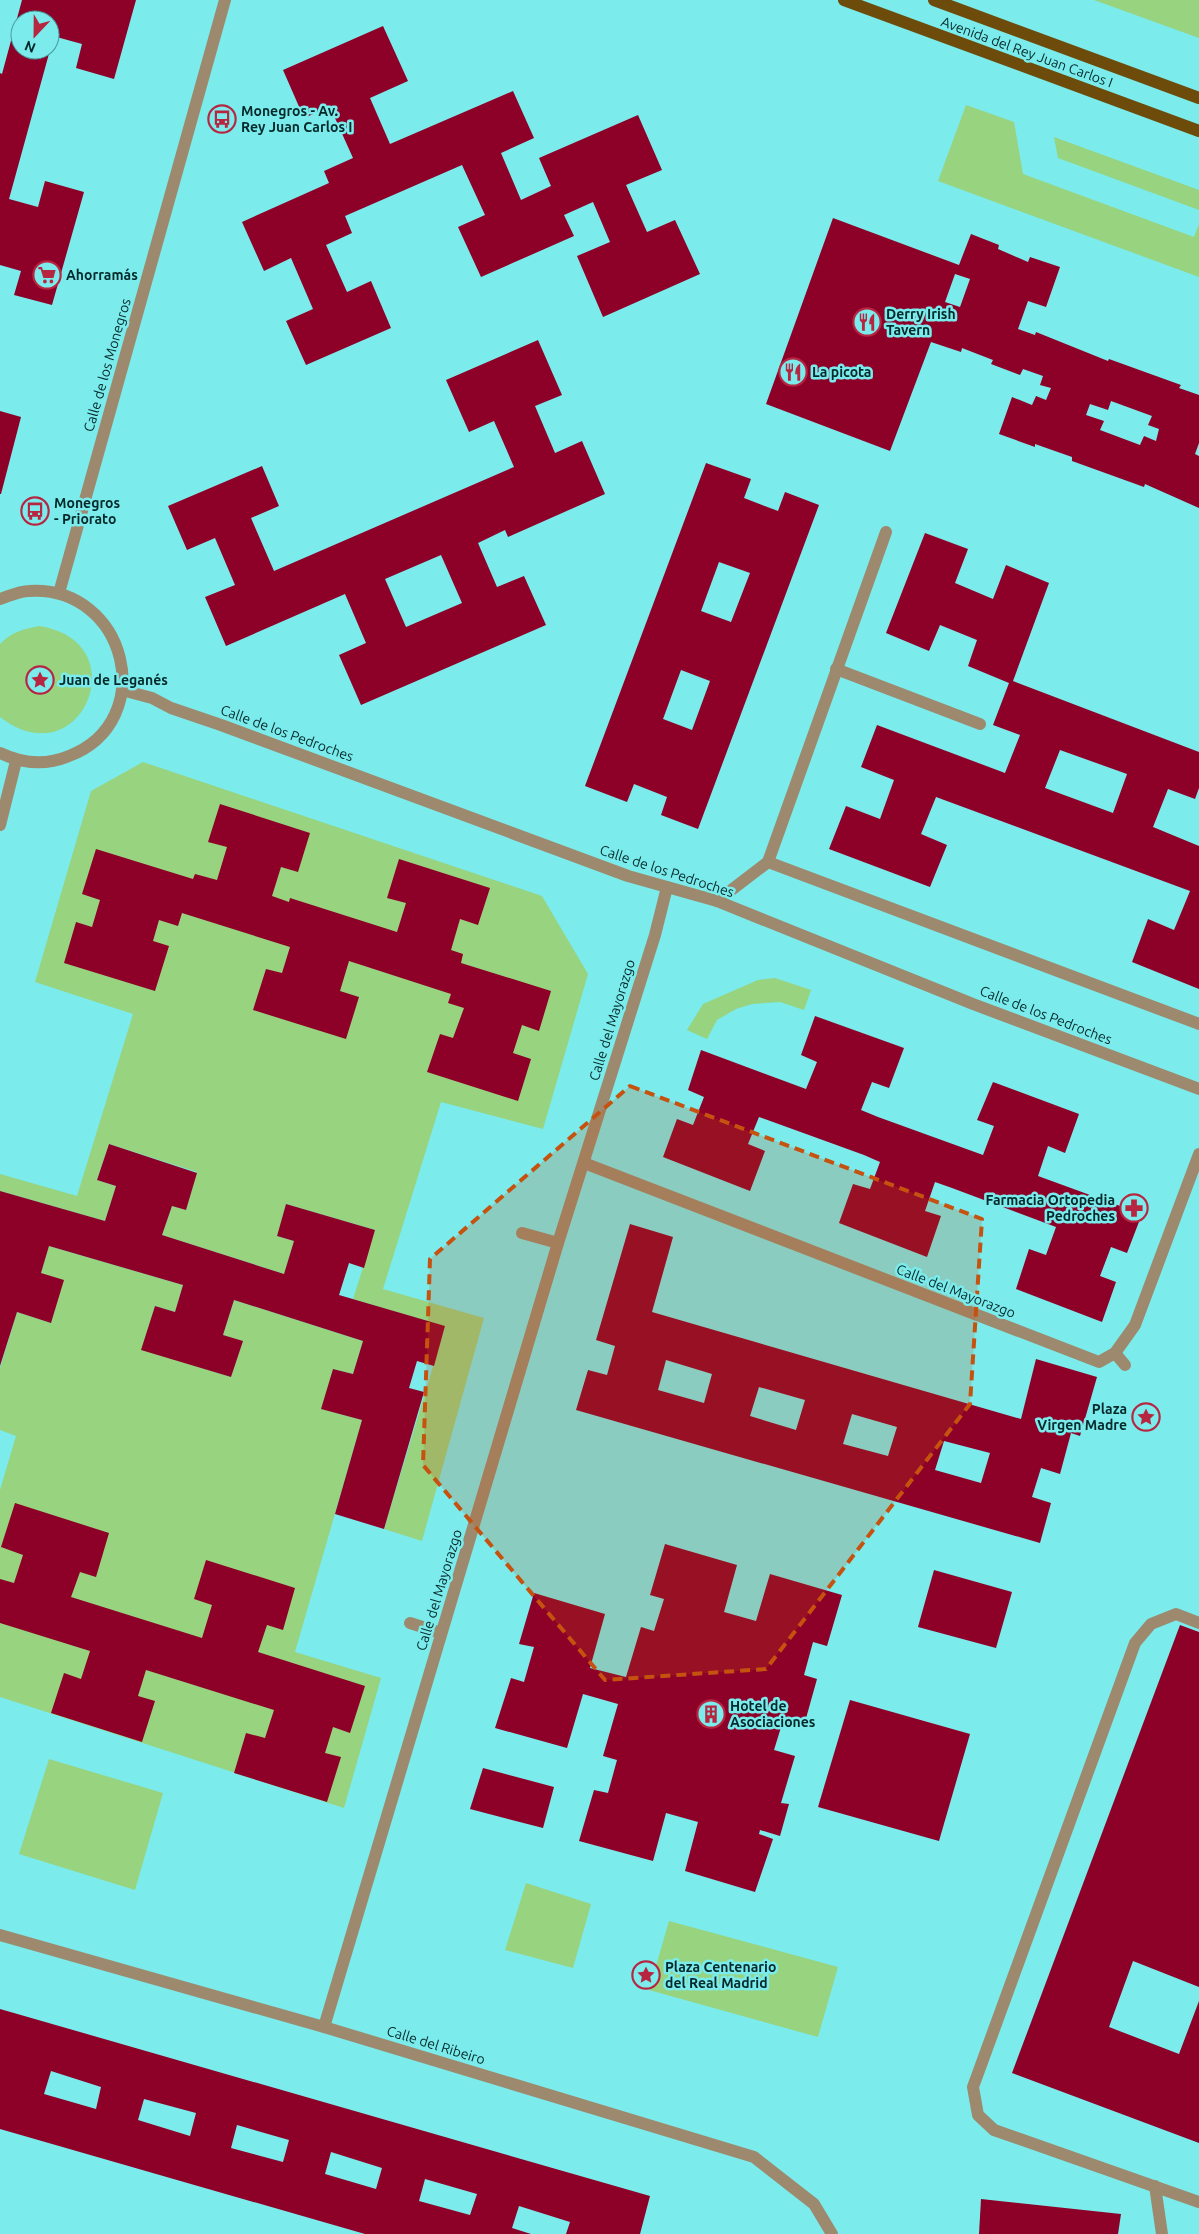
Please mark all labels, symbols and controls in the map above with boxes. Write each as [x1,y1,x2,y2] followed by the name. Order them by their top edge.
[10,10,60,60] north arrow
[939,13,1115,91] street label: Avenida del Rey Juan Carlos I
[22,38,38,56] text: N
[241,103,353,135] place label: Monegros - Av. Rey Juan Carlos I
[207,104,237,134] bus stop icon: Monegros - Av. Rey Juan Carlos I
[32,260,62,290] supermarket icon: Ahorramás
[66,267,138,283] place label: Ahorramás
[80,296,134,434] street label: Calle de los Monegros
[886,306,956,338] place label: Derry Irish Tavern
[852,307,882,337] restaurant icon: Derry Irish Tavern
[778,357,808,387] restaurant icon: La picota
[812,364,871,380] place label: La picota
[54,495,120,527] place label: Monegros - Priorato
[20,496,50,526] bus stop icon: Monegros - Priorato
[25,665,55,695] place icon: Juan de Leganés
[59,672,168,688] place label: Juan de Leganés
[218,702,356,764] street label: Calle de los Pedroches
[598,842,736,900] street label: Calle de los Pedroches
[586,957,638,1083] street label: Calle del Mayorazgo
[978,982,1114,1048] street label: Calle de los Pedroches
[985,1192,1115,1224] place label: Farmacia Ortopedia Pedroches
[1119,1193,1149,1223] pharmacy icon: Farmacia Ortopedia Pedroches
[894,1261,1018,1321] street label: Calle del Mayorazgo
[1037,1401,1127,1433] place label: Plaza Virgen Madre
[1131,1402,1161,1432] place icon: Plaza Virgen Madre
[413,1527,465,1653] street label: Calle del Mayorazgo
[730,1698,816,1730] place label: Hotel de Asociaciones
[696,1699,726,1729] building icon: Hotel de Asociaciones
[665,1959,776,1991] place label: Plaza Centenario del Real Madrid
[631,1960,661,1990] place icon: Plaza Centenario del Real Madrid
[385,2022,487,2068] street label: Calle del Ribeiro

